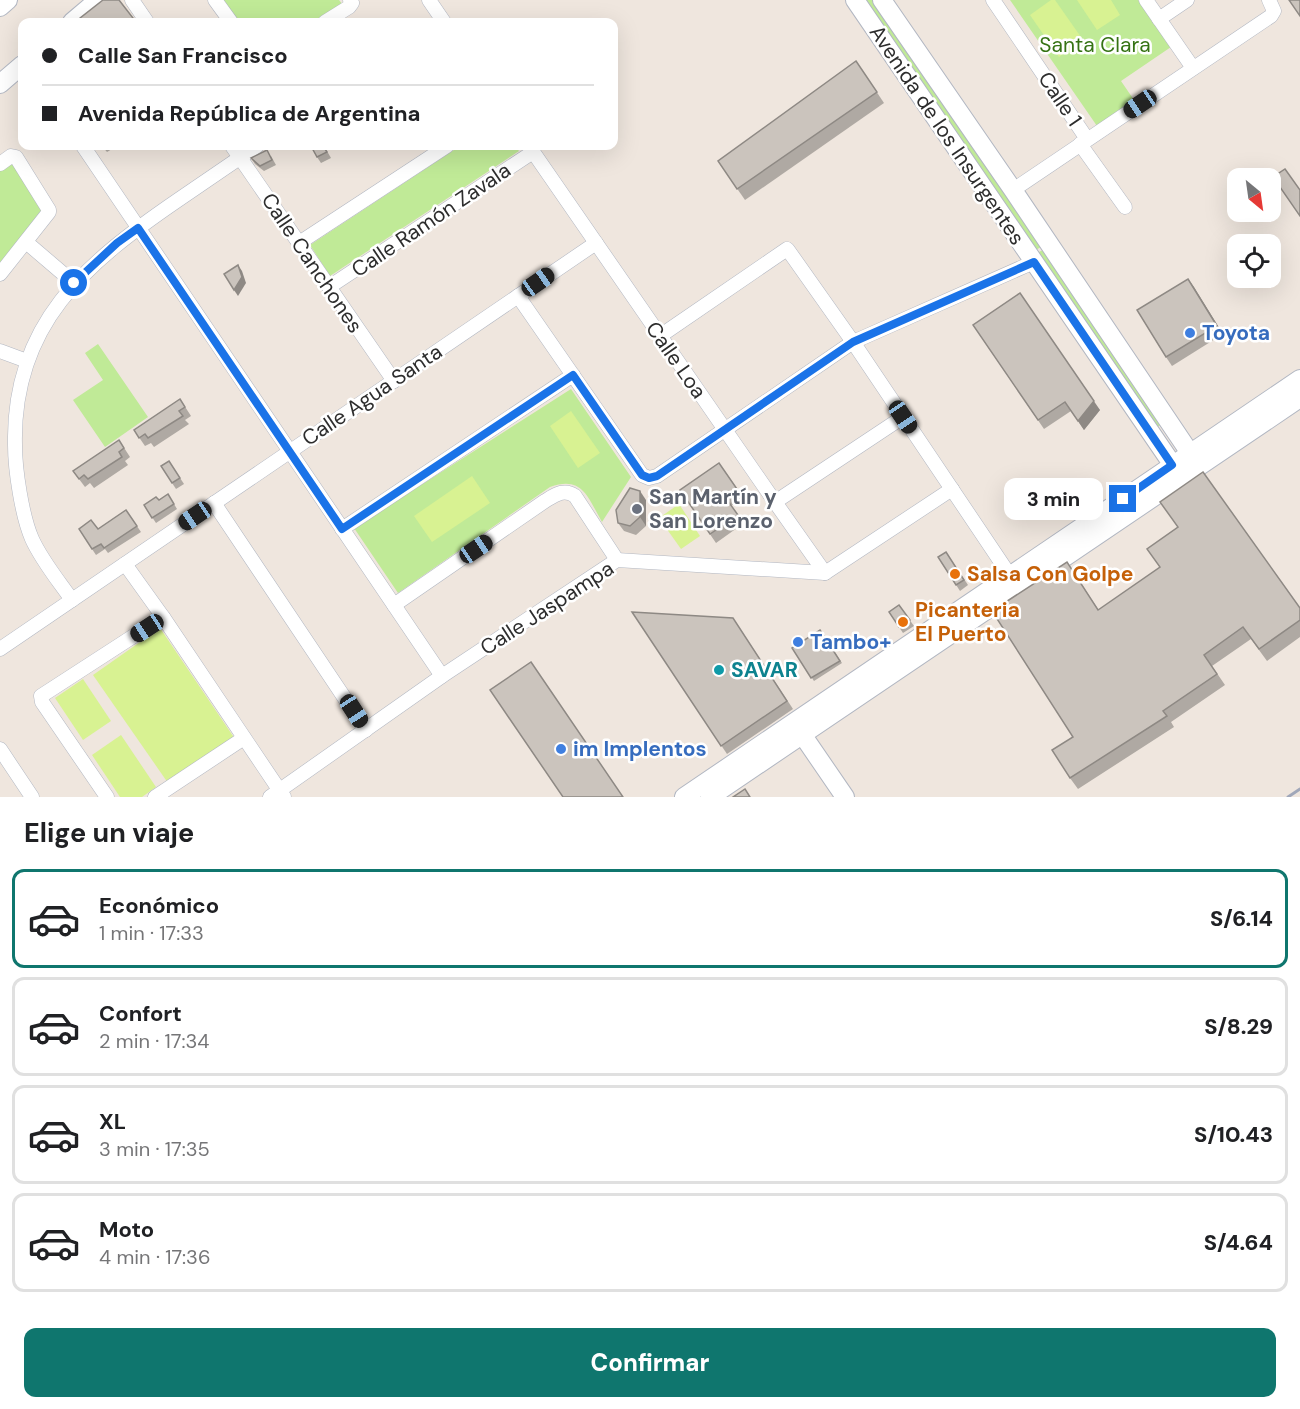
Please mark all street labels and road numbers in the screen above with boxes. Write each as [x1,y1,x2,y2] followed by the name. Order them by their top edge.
[863,20,1031,250] street label: Avenida de los Insurgentes
[1032,66,1088,132] street label: Calle 1
[346,156,516,284] street label: Calle Ramón Zavala
[255,188,369,338] street label: Calle Canchones
[639,316,713,404] street label: Calle Loa
[296,338,448,452] street label: Calle Agua Santa
[475,554,619,662] street label: Calle Jaspampa

